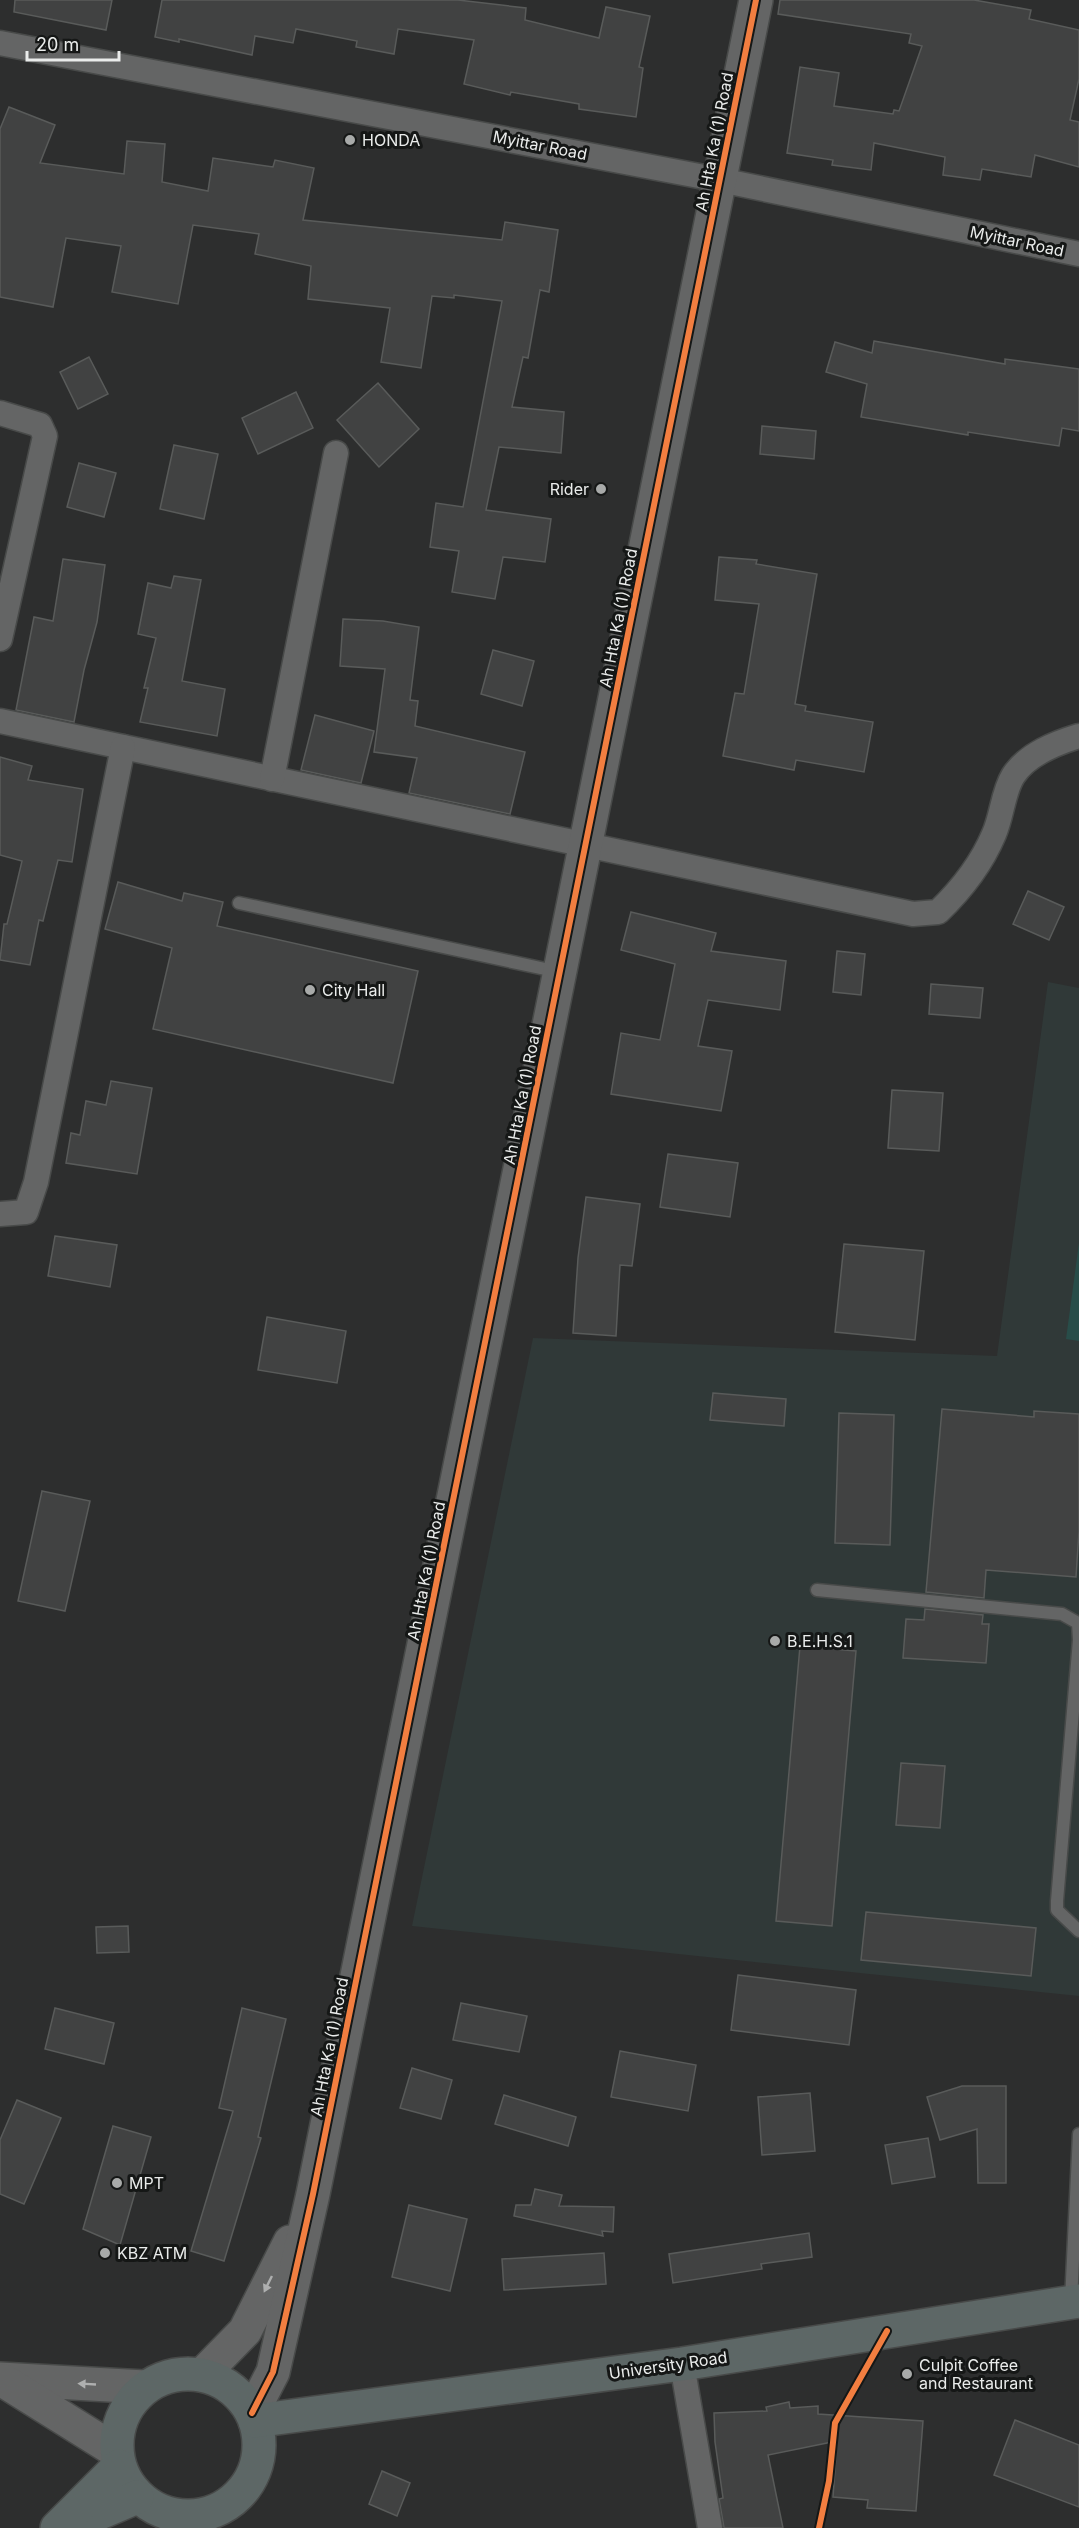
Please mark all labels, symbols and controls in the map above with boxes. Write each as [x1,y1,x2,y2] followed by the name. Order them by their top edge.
[27,24,118,62] scale bar
[36,34,79,55] text: 20 m
[691,71,737,213] street label: Ah Hta Ka (1) Road
[491,126,589,164] street label: Myittar Road
[362,130,420,150] place label: HONDA
[343,133,357,147] marker: HONDA
[968,221,1066,261] street label: Myittar Road
[550,479,589,499] place label: Rider
[594,482,608,496] marker: Rider
[595,547,641,689] street label: Ah Hta Ka (1) Road
[322,980,385,1000] place label: City Hall
[303,983,317,997] marker: City Hall
[499,1024,545,1166] street label: Ah Hta Ka (1) Road
[403,1500,449,1642] street label: Ah Hta Ka (1) Road
[787,1631,853,1651] place label: B.E.H.S.1
[768,1634,782,1648] marker: B.E.H.S.1
[306,1976,352,2118] street label: Ah Hta Ka (1) Road
[129,2173,164,2193] place label: MPT
[110,2176,124,2190] marker: MPT
[117,2243,187,2263] place label: KBZ ATM
[98,2246,112,2260] marker: KBZ ATM
[264,2276,273,2293] one-way arrow
[608,2347,728,2383] street label: University Road
[919,2355,1033,2393] place label: Culpit Coffee and Restaurant
[900,2367,914,2381] marker: Culpit Coffee and Restaurant
[77,2380,96,2389] one-way arrow

